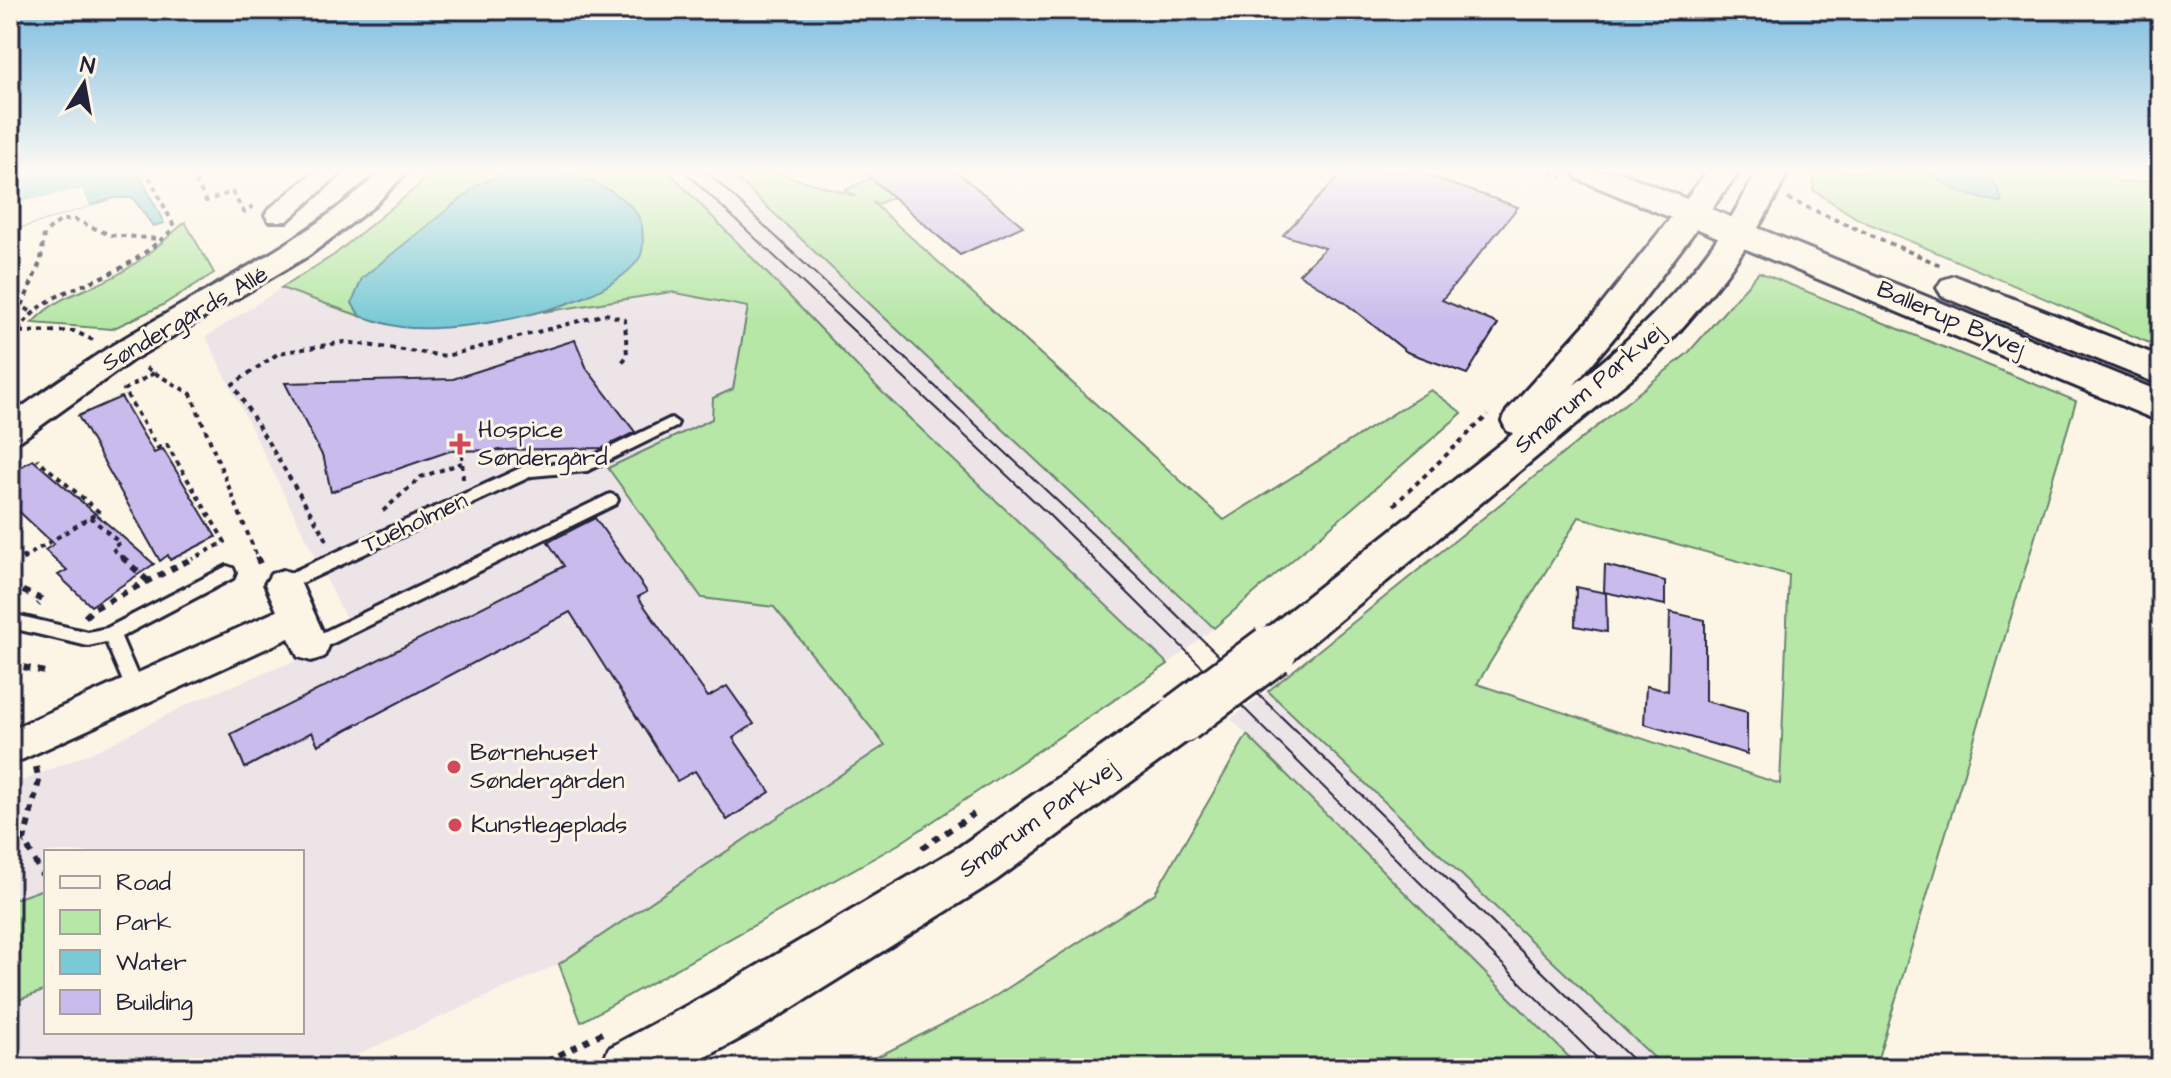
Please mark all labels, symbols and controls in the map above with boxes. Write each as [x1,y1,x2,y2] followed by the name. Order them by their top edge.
[44,44,124,124] north arrow
[78,49,97,82] text: N
[95,257,275,381] street label: Søndergårds Allé
[1871,272,2031,367] street label: Ballerup Byvej
[1507,316,1672,462] street label: Smørum Parkvej
[478,413,608,476] place label: Hospice Søndergård
[449,433,471,455] marker: Hospice Søndergård
[357,484,473,562] street label: Tueholmen
[470,736,625,799] place label: Børnehuset Søndergården
[952,751,1125,886] street label: Smørum Parkvej
[445,758,463,776] marker: Børnehuset Søndergården
[471,808,627,843] place label: Kunstlegeplads
[446,816,464,834] marker: Kunstlegeplads
[44,850,304,1034] legend
[116,866,171,900] text: Road
[116,906,172,940] text: Park
[116,946,187,980] text: Water
[116,986,193,1021] text: Building

